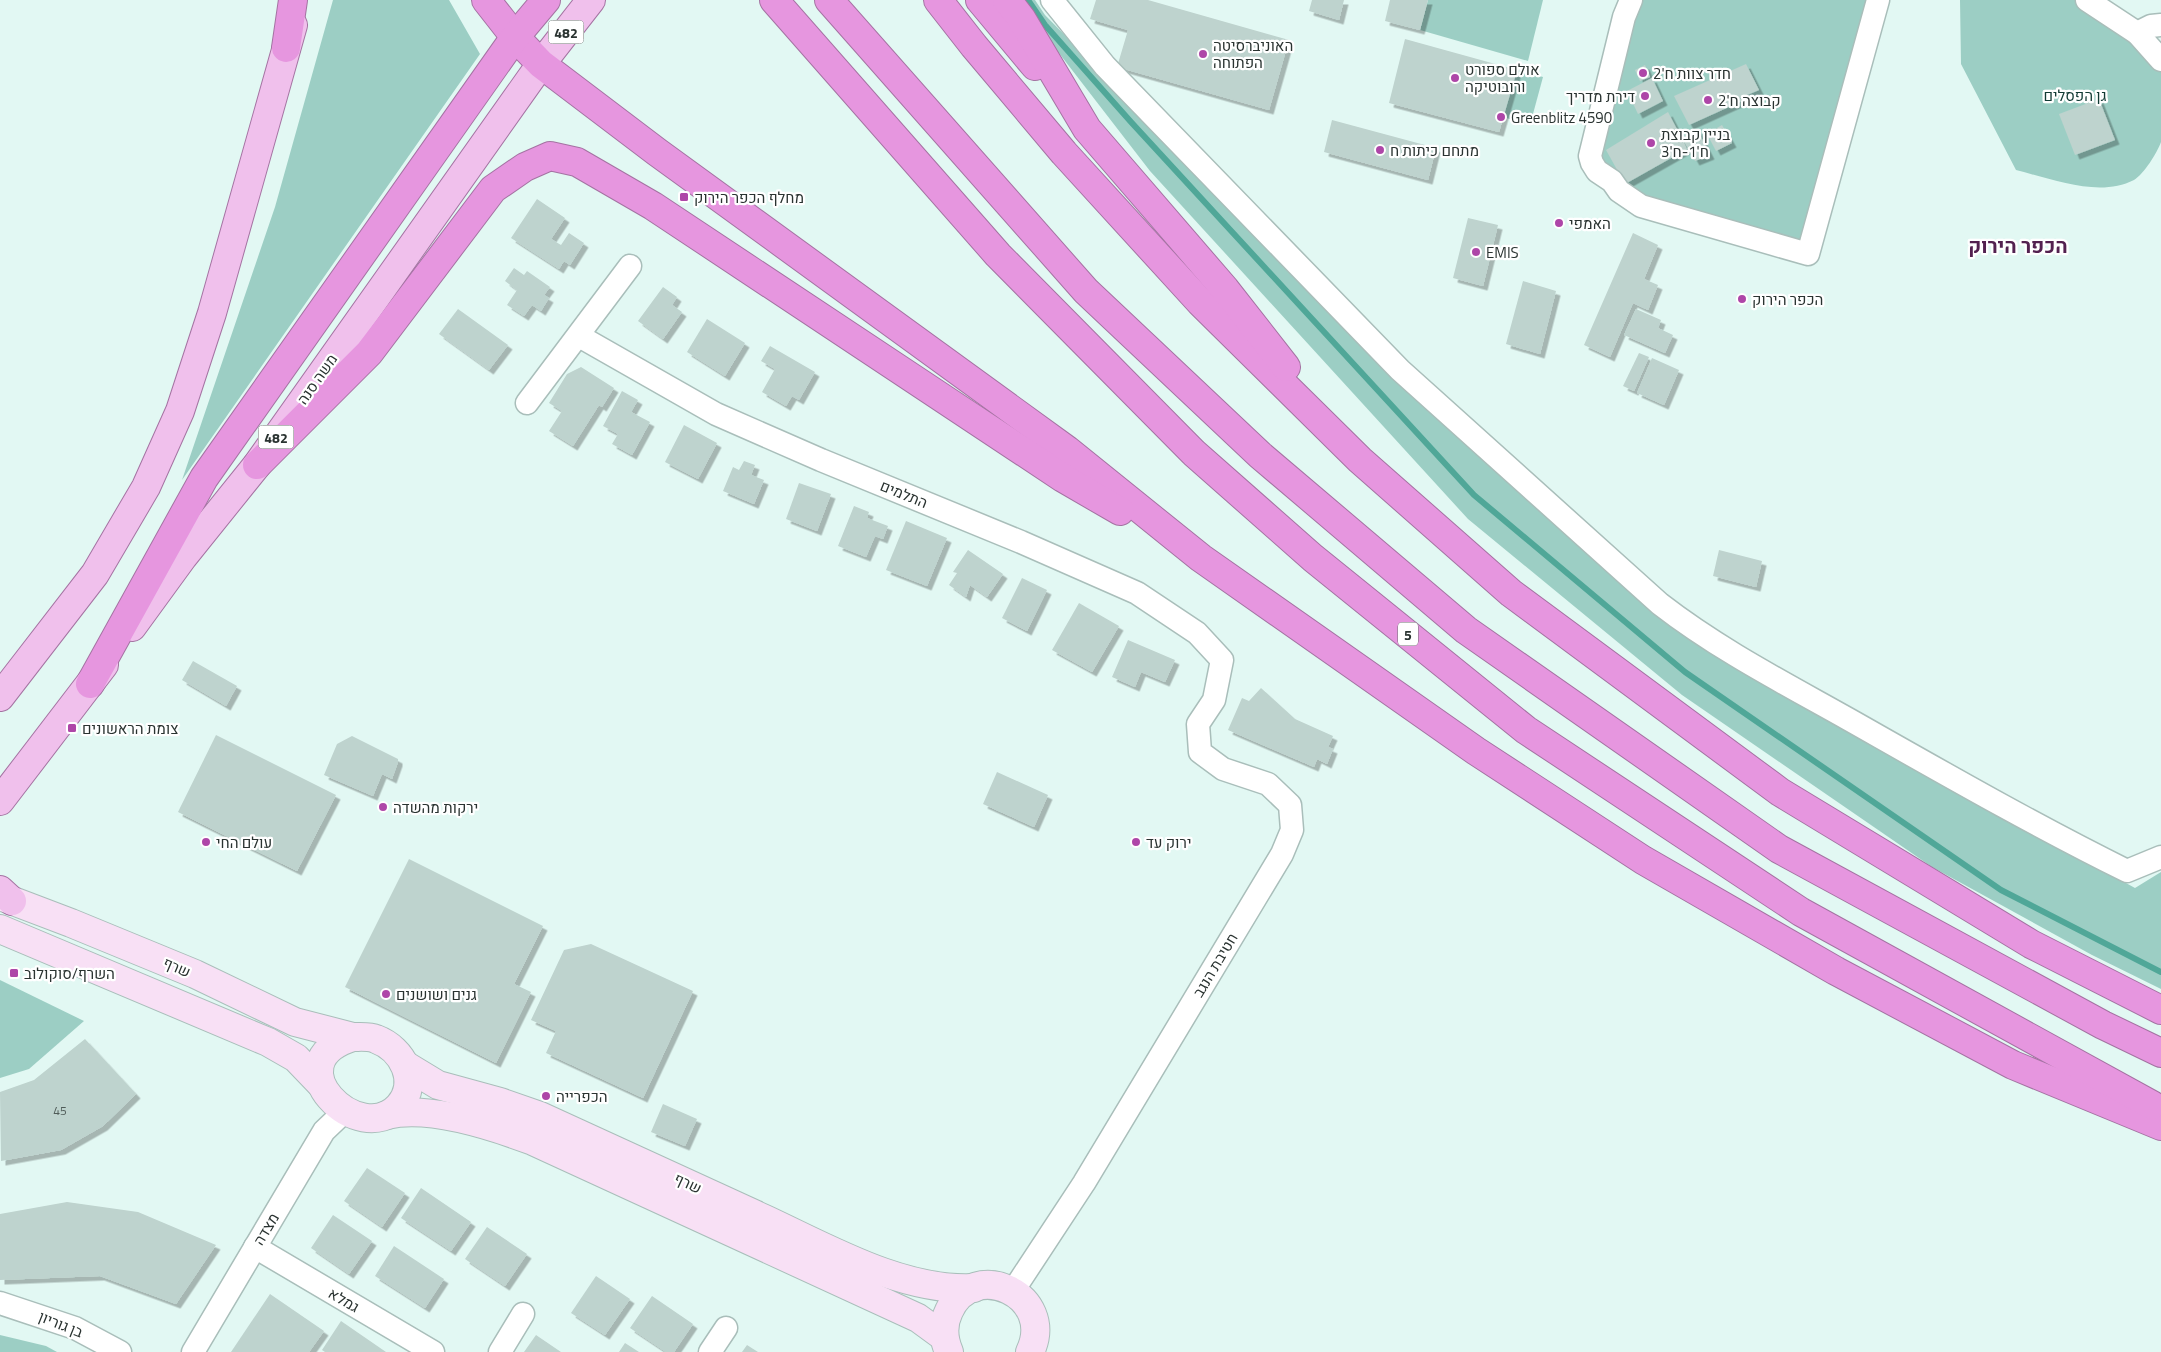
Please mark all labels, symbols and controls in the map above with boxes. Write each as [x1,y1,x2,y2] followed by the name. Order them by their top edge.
[548,21,584,44] road number: 482
[1213,34,1293,74] place label: האוניברסיטה הפתוחה
[1197,48,1209,60] marker: האוניברסיטה הפתוחה
[1465,58,1540,98] place label: אולם ספורט ורובוטיקה
[1653,62,1731,85] place label: חדר צוות ח'2
[1637,67,1649,79] marker: חדר צוות ח'2
[1449,72,1461,84] marker: אולם ספורט ורובוטיקה
[2044,84,2107,107] park label: גן הפסלים
[1566,85,1635,108] place label: דירת מדריך
[1718,89,1781,112] place label: קבוצה ח'2
[1639,90,1651,102] marker: דירת מדריך
[1702,94,1714,106] marker: קבוצה ח'2
[1511,106,1612,129] place label: Greenblitz 4590
[1495,111,1507,123] marker: Greenblitz 4590
[1661,123,1730,163] place label: בניין קבוצת ח'1-ח'3
[1645,137,1657,149] marker: בניין קבוצת ח'1-ח'3
[1390,139,1479,162] place label: מתחם כיתות ח
[1374,144,1386,156] marker: מתחם כיתות ח
[694,186,804,209] place label: מחלף הכפר הירוק
[678,191,690,203] marker: מחלף הכפר הירוק
[1569,212,1611,235] place label: האמפי
[1553,217,1565,229] marker: האמפי
[1968,230,2068,261] district label: הכפר הירוק
[1486,241,1519,264] place label: EMIS
[1470,246,1482,258] marker: EMIS
[1752,288,1823,311] place label: הכפר הירוק
[1736,293,1748,305] marker: הכפר הירוק
[291,349,343,409] street label: משה סנה
[258,426,294,448] road number: 482
[877,474,931,514] street label: התלמים
[1398,622,1418,646] road number: 5
[82,717,178,740] place label: צומת הראשונים
[66,722,78,734] marker: צומת הראשונים
[393,796,478,819] place label: ירקות מהשדה
[377,801,389,813] marker: ירקות מהשדה
[216,831,272,854] place label: עולם החי
[1146,831,1191,854] place label: ירוק עד
[200,836,212,848] marker: עולם החי
[1130,836,1142,848] marker: ירוק עד
[1187,928,1243,1002] street label: חטיבת הנגב
[160,951,194,983] street label: שרף
[24,962,115,985] place label: השרף/סוקולוב
[8,967,20,979] marker: השרף/סוקולוב
[396,983,477,1006] place label: גנים ושושנים
[380,988,392,1000] marker: גנים ושושנים
[556,1085,608,1108] place label: הכפרייה
[540,1090,552,1102] marker: הכפרייה
[53,1101,67,1120] house number: 45
[670,1167,706,1199] street label: שרף
[247,1208,285,1250] street label: מצדה
[324,1282,364,1318] street label: גמלא
[35,1305,87,1343] street label: בן גוריון

